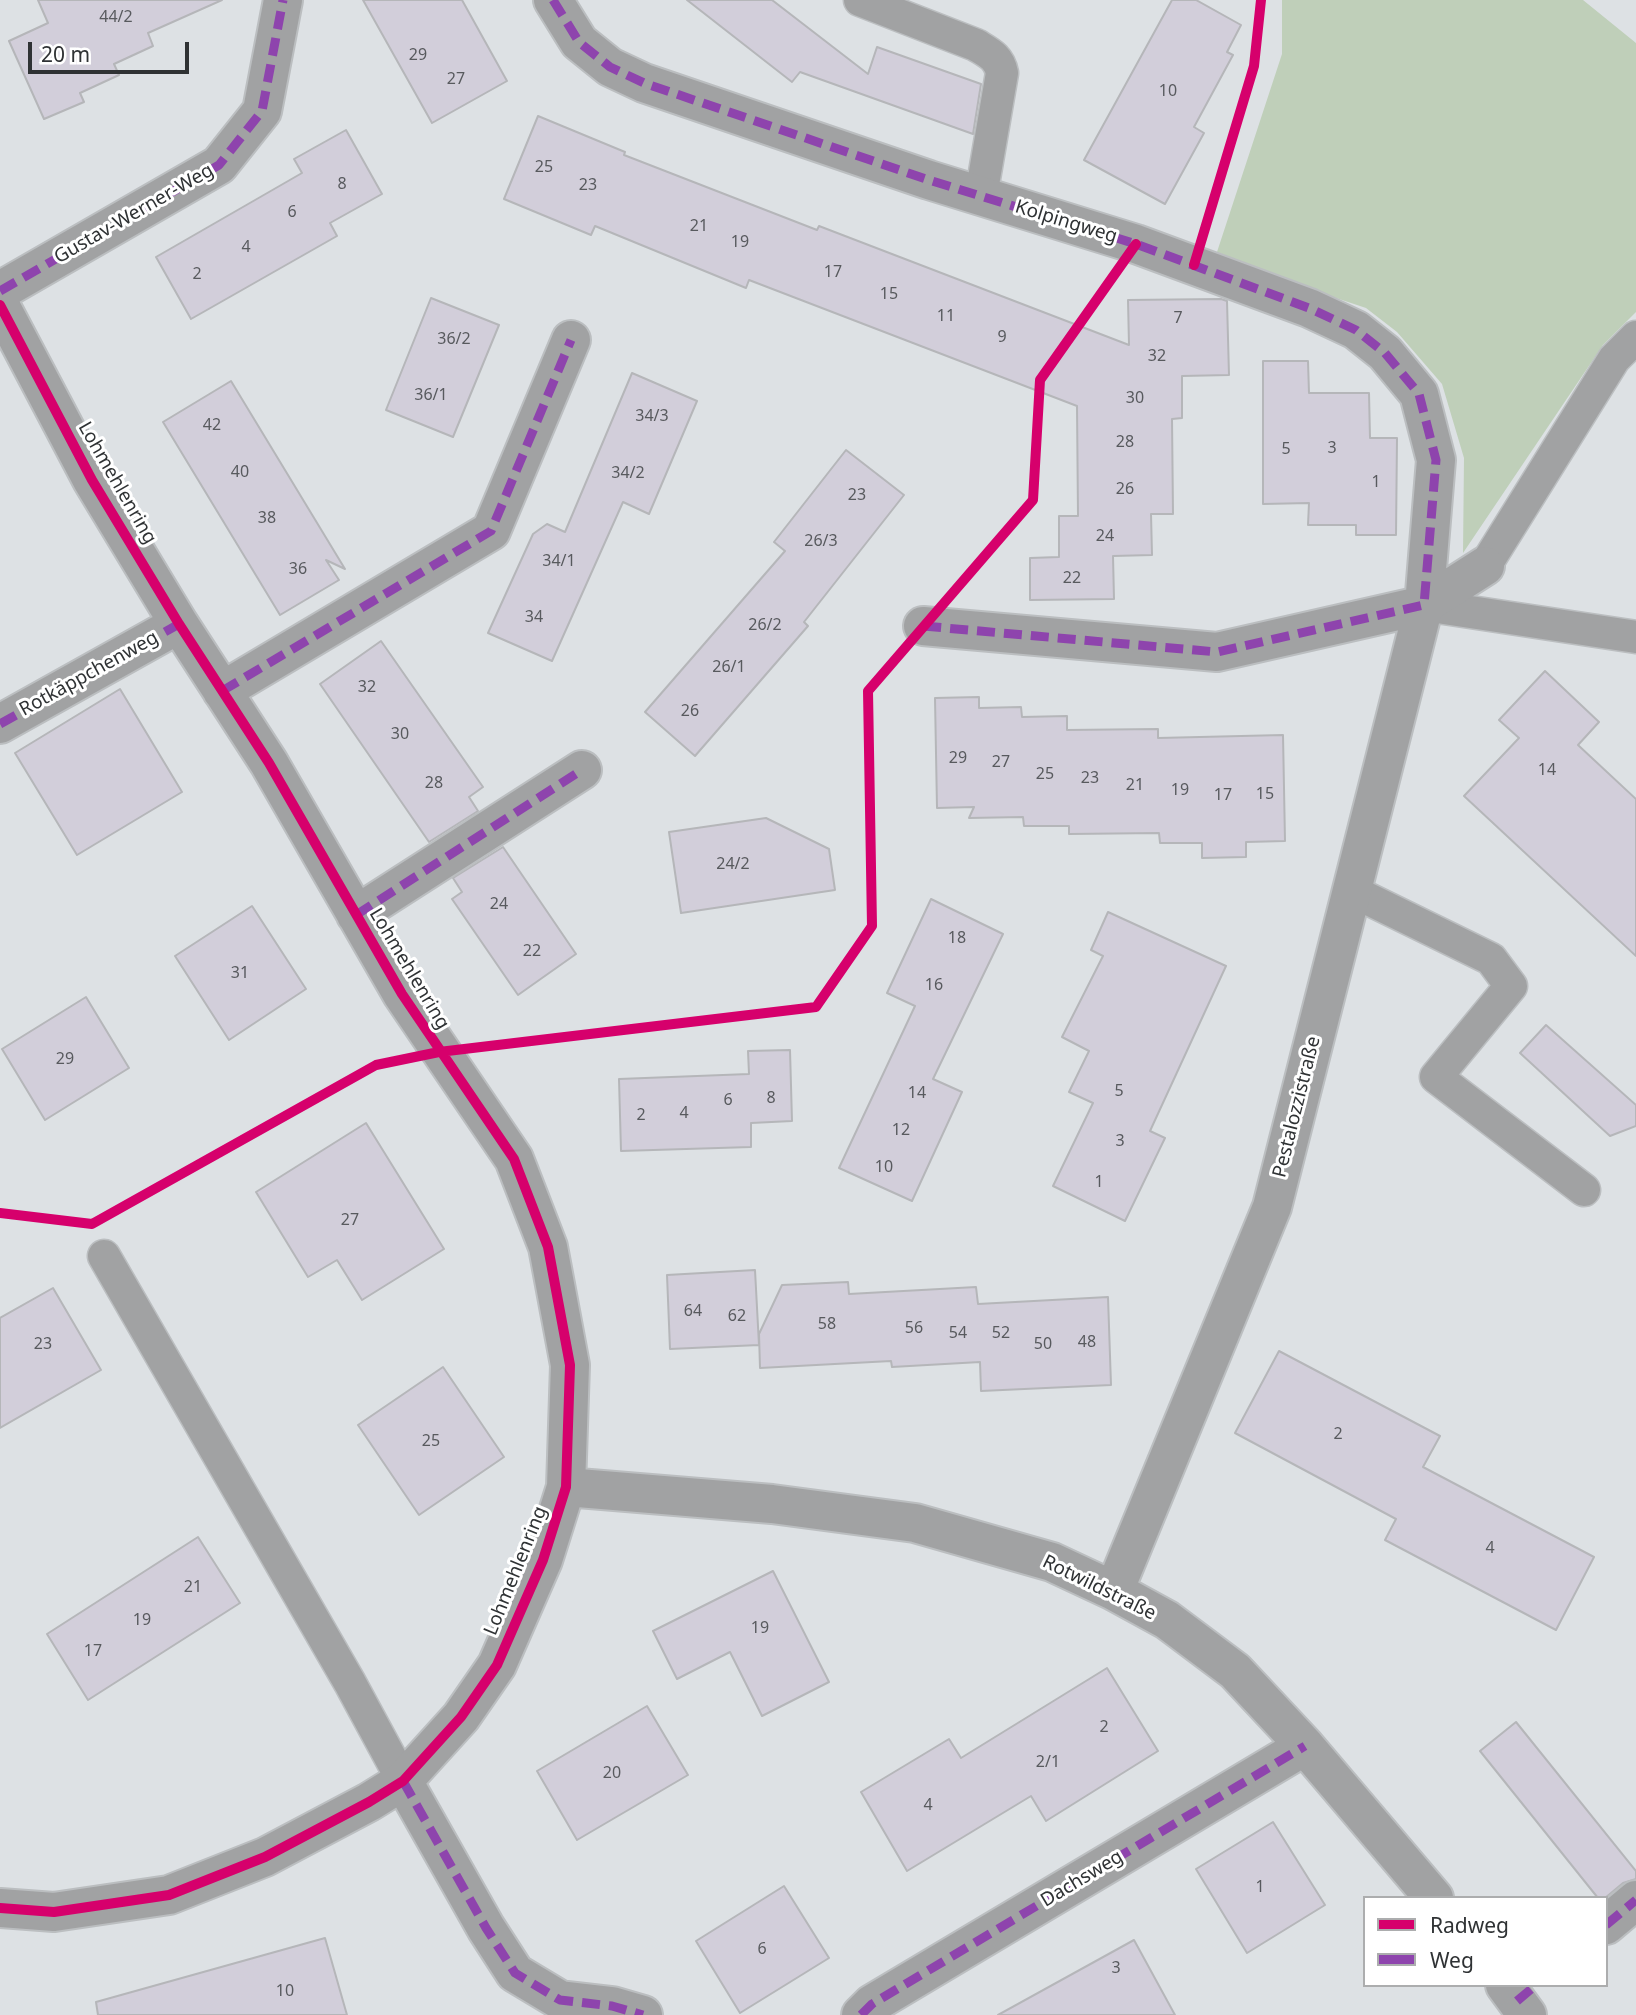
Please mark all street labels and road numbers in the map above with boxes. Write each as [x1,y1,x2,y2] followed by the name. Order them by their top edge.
[50,159,218,269] street label: Gustav-Werner-Weg
[1012,196,1120,248] street label: Kolpingweg
[73,418,161,548] street label: Lohmehlenring
[16,626,162,722] street label: Rotkäppchenweg
[364,904,454,1034] street label: Lohmehlenring
[1268,1034,1326,1180] street label: Pestalozzistraße
[480,1503,552,1639] street label: Lohmehlenring
[1039,1551,1159,1625] street label: Rotwildstraße
[1037,1846,1127,1912] street label: Dachsweg

